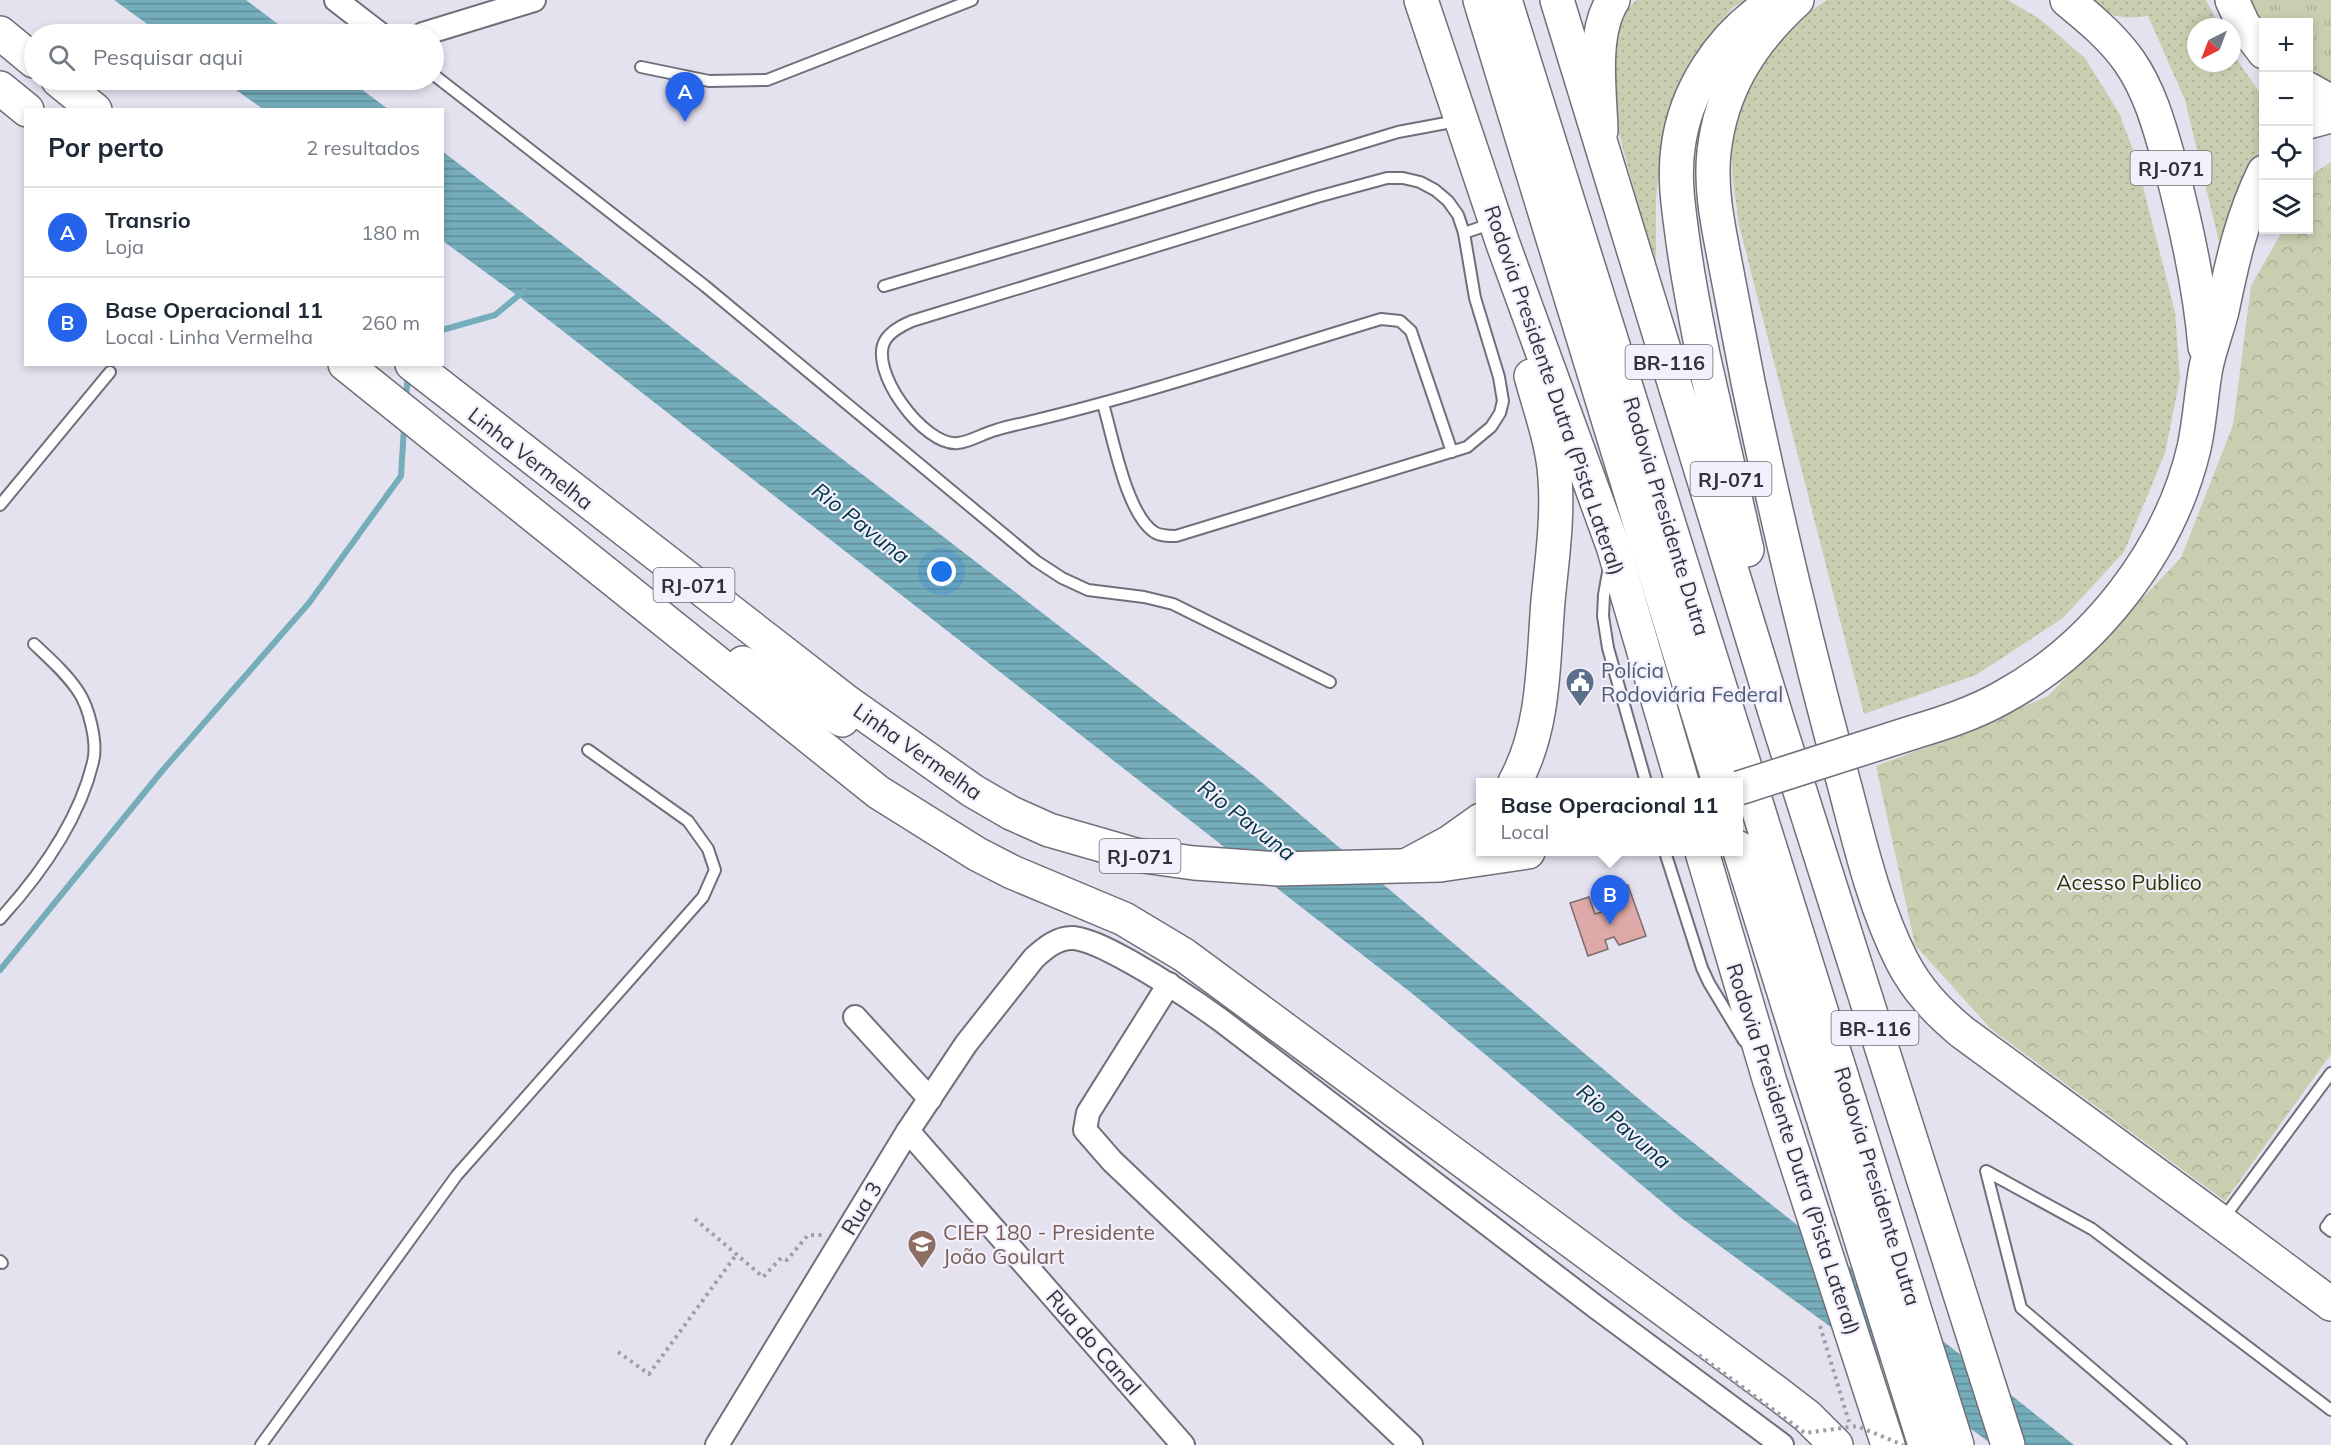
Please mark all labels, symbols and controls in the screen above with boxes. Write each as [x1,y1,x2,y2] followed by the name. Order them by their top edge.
[2187,18,2241,72] north arrow
[2259,18,2313,234] map controls
[2259,18,2313,72] button: +
[24,24,444,90] search box
[45,41,78,74] icon: search
[93,43,243,71] text: Pesquisar aqui
[666,72,704,122] pin: A
[2259,72,2313,126] button: −
[2259,126,2313,180] button: locate
[48,131,164,164] text: Por perto
[306,135,420,160] text: 2 resultados
[2130,151,2212,185] road number: RJ-071
[2259,180,2313,234] button: layers
[1479,202,1631,578] street label: Rodovia Presidente Dutra (Pista Lateral)
[105,206,191,234] text: Transrio
[60,220,75,245] text: A
[361,220,420,245] text: 180 m
[105,234,144,259] text: Loja
[105,296,323,324] text: Base Operacional 11
[61,310,74,335] text: B
[361,310,420,335] text: 260 m
[105,324,313,349] text: Local · Linha Vermelha
[1626,345,1712,379] road number: BR-116
[1618,393,1716,639] street label: Rodovia Presidente Dutra
[463,401,599,515] street label: Linha Vermelha
[1690,462,1772,496] road number: RJ-071
[807,476,915,570] water label: Rio Pavuna
[927,557,956,586] your location
[654,568,734,602] road number: RJ-071
[1601,657,1783,707] place label: Polícia Rodoviária Federal
[1564,666,1596,708] public building icon: Polícia Rodoviária Federal
[849,697,987,805] street label: Linha Vermelha
[1193,773,1301,867] water label: Rio Pavuna
[1476,778,1743,856] popup
[1500,791,1719,819] text: Base Operacional 11
[1500,819,1549,844] text: Local
[1100,839,1180,873] road number: RJ-071
[2056,869,2202,895] park label: Acesso Publico
[1590,876,1630,925] pin: B
[1721,960,1867,1338] street label: Rodovia Presidente Dutra (Pista Lateral)
[1832,1011,1918,1045] road number: BR-116
[1829,1063,1927,1309] street label: Rodovia Presidente Dutra
[1571,1077,1677,1175] water label: Rio Pavuna
[835,1177,887,1239] street label: Rua 3
[943,1219,1155,1269] place label: CIEP 180 - Presidente João Goulart
[906,1228,938,1270] school or university icon: CIEP 180 - Presidente João Goulart
[1041,1284,1147,1400] street label: Rua do Canal

